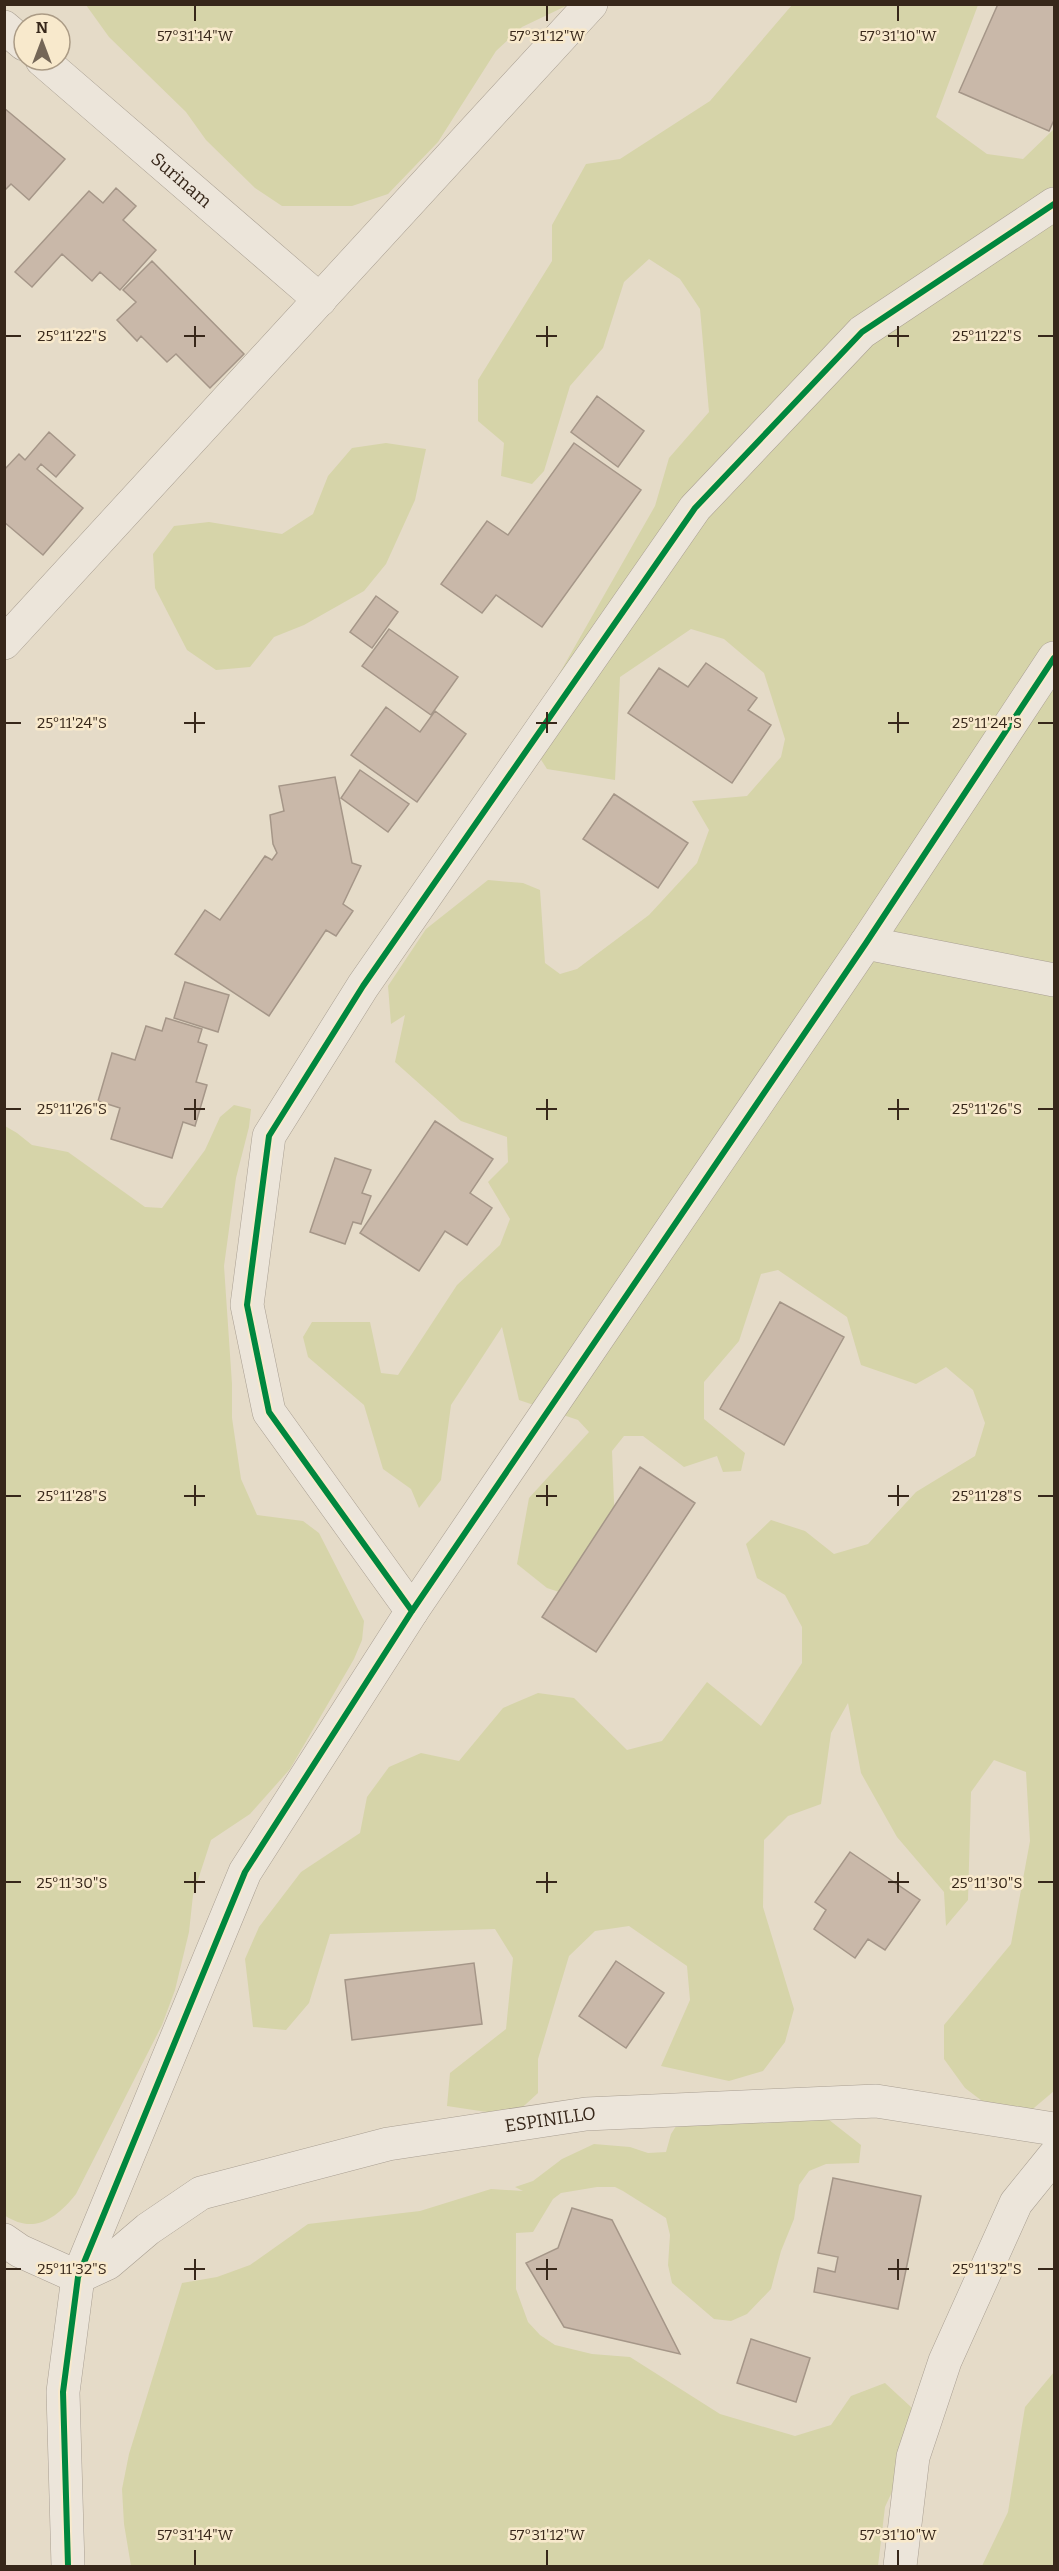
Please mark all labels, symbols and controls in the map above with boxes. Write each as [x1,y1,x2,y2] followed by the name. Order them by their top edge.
[12,12,72,72] north arrow
[36,18,48,37] text: N
[157,27,234,45] text: 57°31'14"W
[509,27,586,45] text: 57°31'12"W
[859,27,937,45] text: 57°31'10"W
[146,148,216,212] street label: Surinam
[37,327,107,345] text: 25°11'22"S
[952,327,1022,345] text: 25°11'22"S
[37,714,107,732] text: 25°11'24"S
[952,714,1022,732] text: 25°11'24"S
[37,1100,107,1118] text: 25°11'26"S
[952,1100,1022,1118] text: 25°11'26"S
[37,1487,107,1505] text: 25°11'28"S
[952,1487,1022,1505] text: 25°11'28"S
[36,1874,108,1892] text: 25°11'30"S
[951,1874,1023,1892] text: 25°11'30"S
[503,2103,596,2137] street label: ESPINILLO
[37,2260,107,2278] text: 25°11'32"S
[952,2260,1022,2278] text: 25°11'32"S
[157,2526,234,2544] text: 57°31'14"W
[509,2526,586,2544] text: 57°31'12"W
[859,2526,937,2544] text: 57°31'10"W

